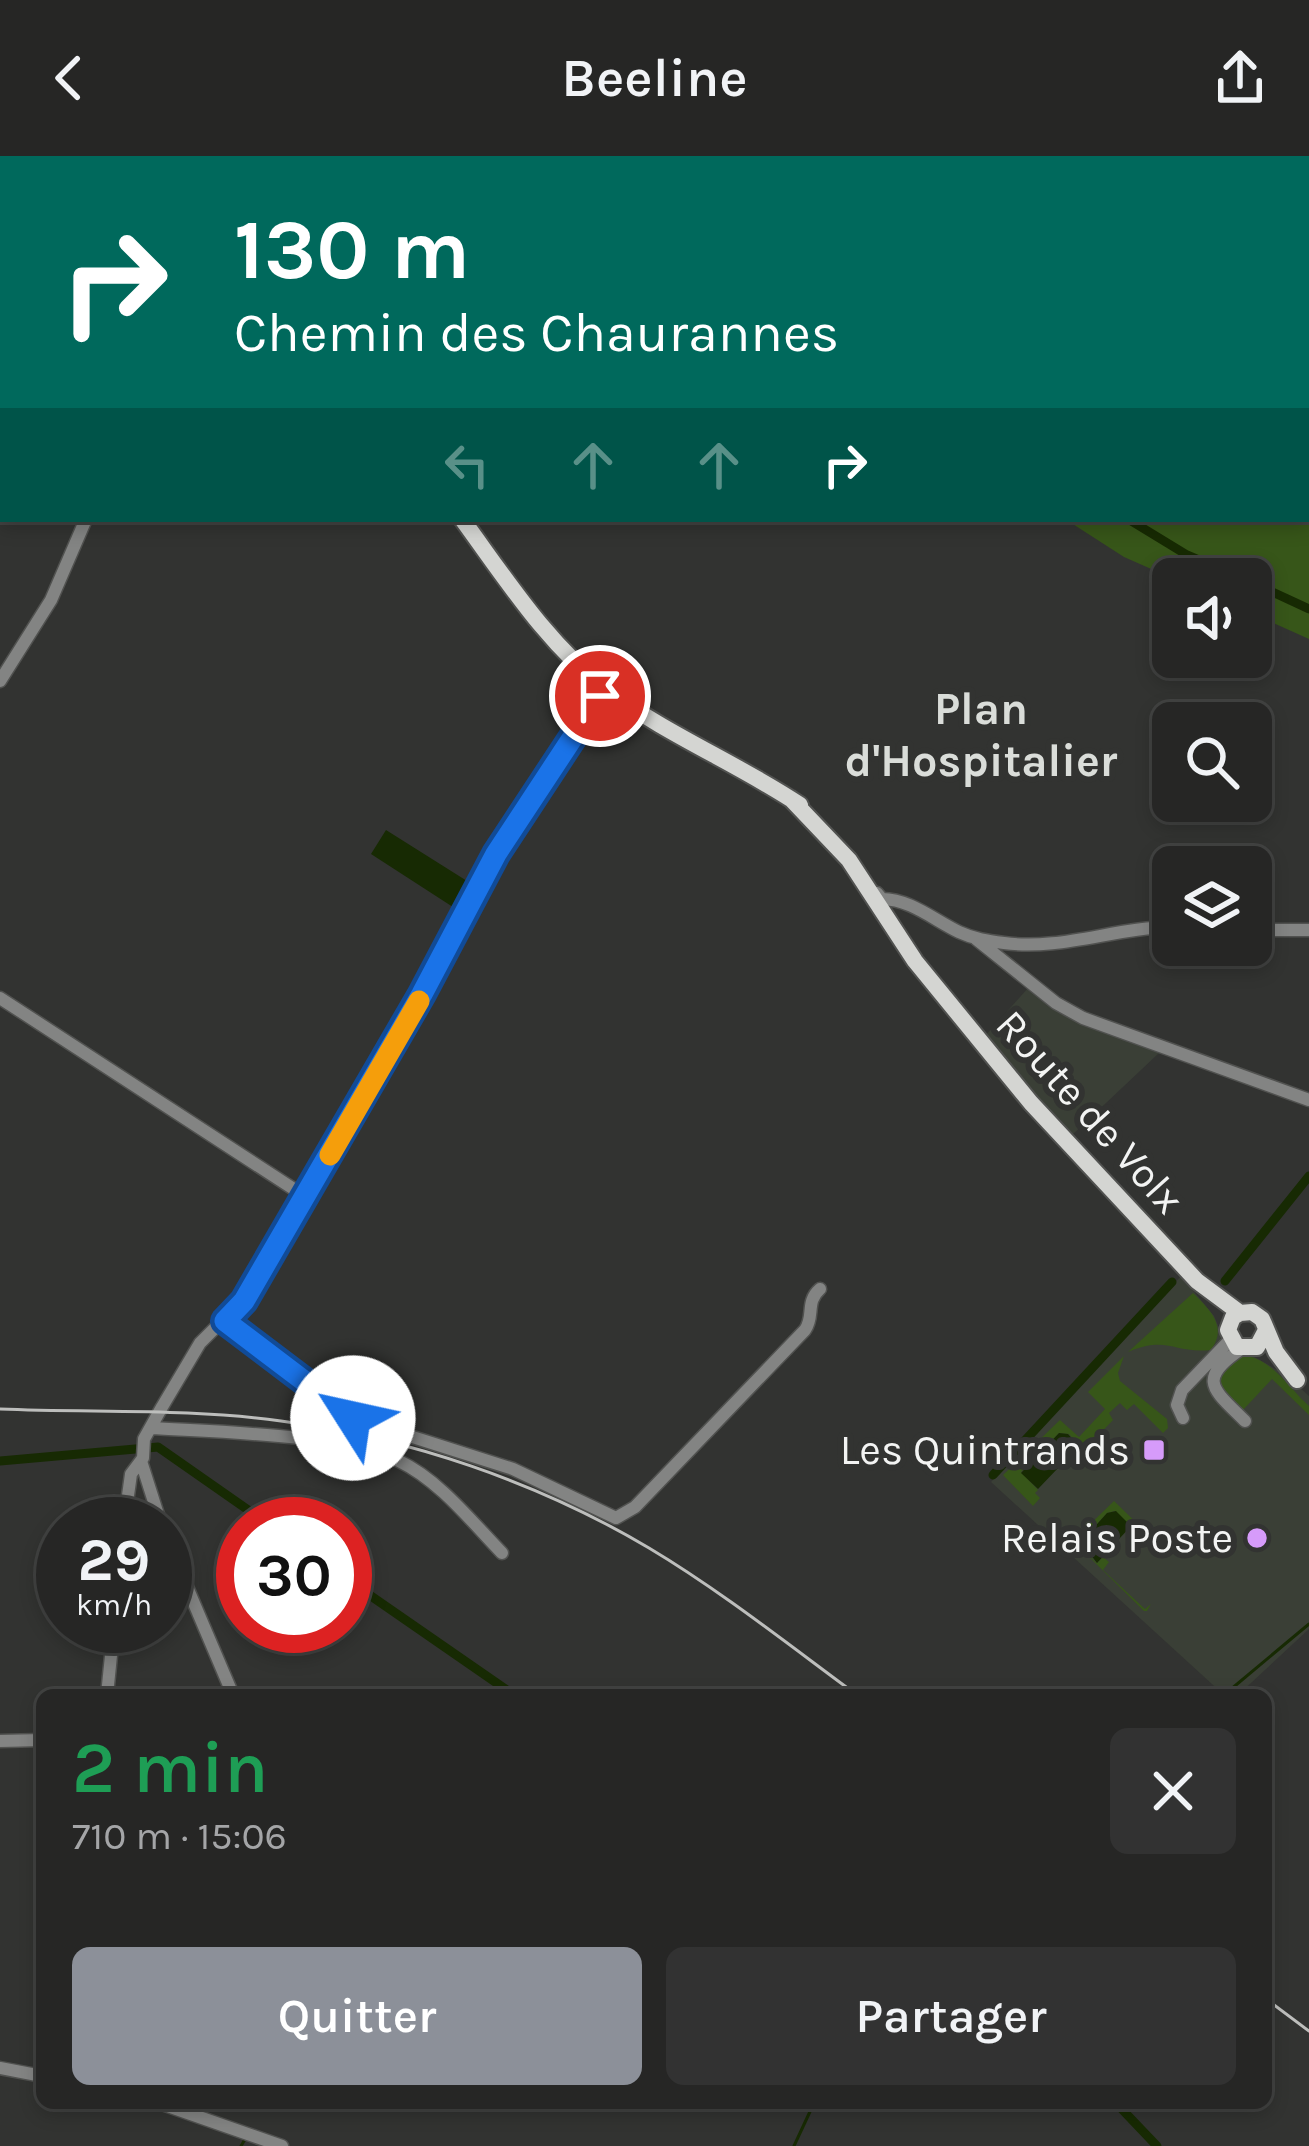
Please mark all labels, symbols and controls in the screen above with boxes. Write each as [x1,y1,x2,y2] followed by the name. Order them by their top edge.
[36,45,102,111] icon: back
[1207,45,1273,111] icon: share
[561,46,748,110] text: Beeline
[234,201,470,299] text: 130 m
[36,204,192,360] icon: right
[234,301,839,365] text: Chemin des Chaurannes
[434,432,500,498] icon: left
[560,432,626,498] icon: ahead
[686,432,752,498] icon: ahead
[812,432,878,498] icon: right
[1152,558,1272,966] map controls
[1152,558,1272,678] button: sound
[549,645,651,747] pin
[567,663,633,729] icon: arrive
[845,683,1118,787] district label: Plan d'Hospitalier
[1152,702,1272,822] button: search
[1152,846,1272,966] button: layers
[986,1000,1194,1224] street label: Route de Volx
[290,1355,416,1481] position arrow
[840,1425,1130,1475] place label: Les Quintrands
[1141,1437,1167,1463] marker: Les Quintrands
[216,1497,372,1653] speed limit sign: 30
[1001,1513,1233,1563] place label: Relais Poste
[78,1525,150,1595] text: 29
[1244,1525,1270,1551] marker: Relais Poste
[76,1587,152,1623] text: km/h
[72,1726,269,1810] text: 2 min
[1110,1728,1236,1854] button: close
[72,1813,287,1859] text: 710 m · 15:06
[72,1947,642,2085] button: Quitter
[666,1947,1236,2085] button: Partager

